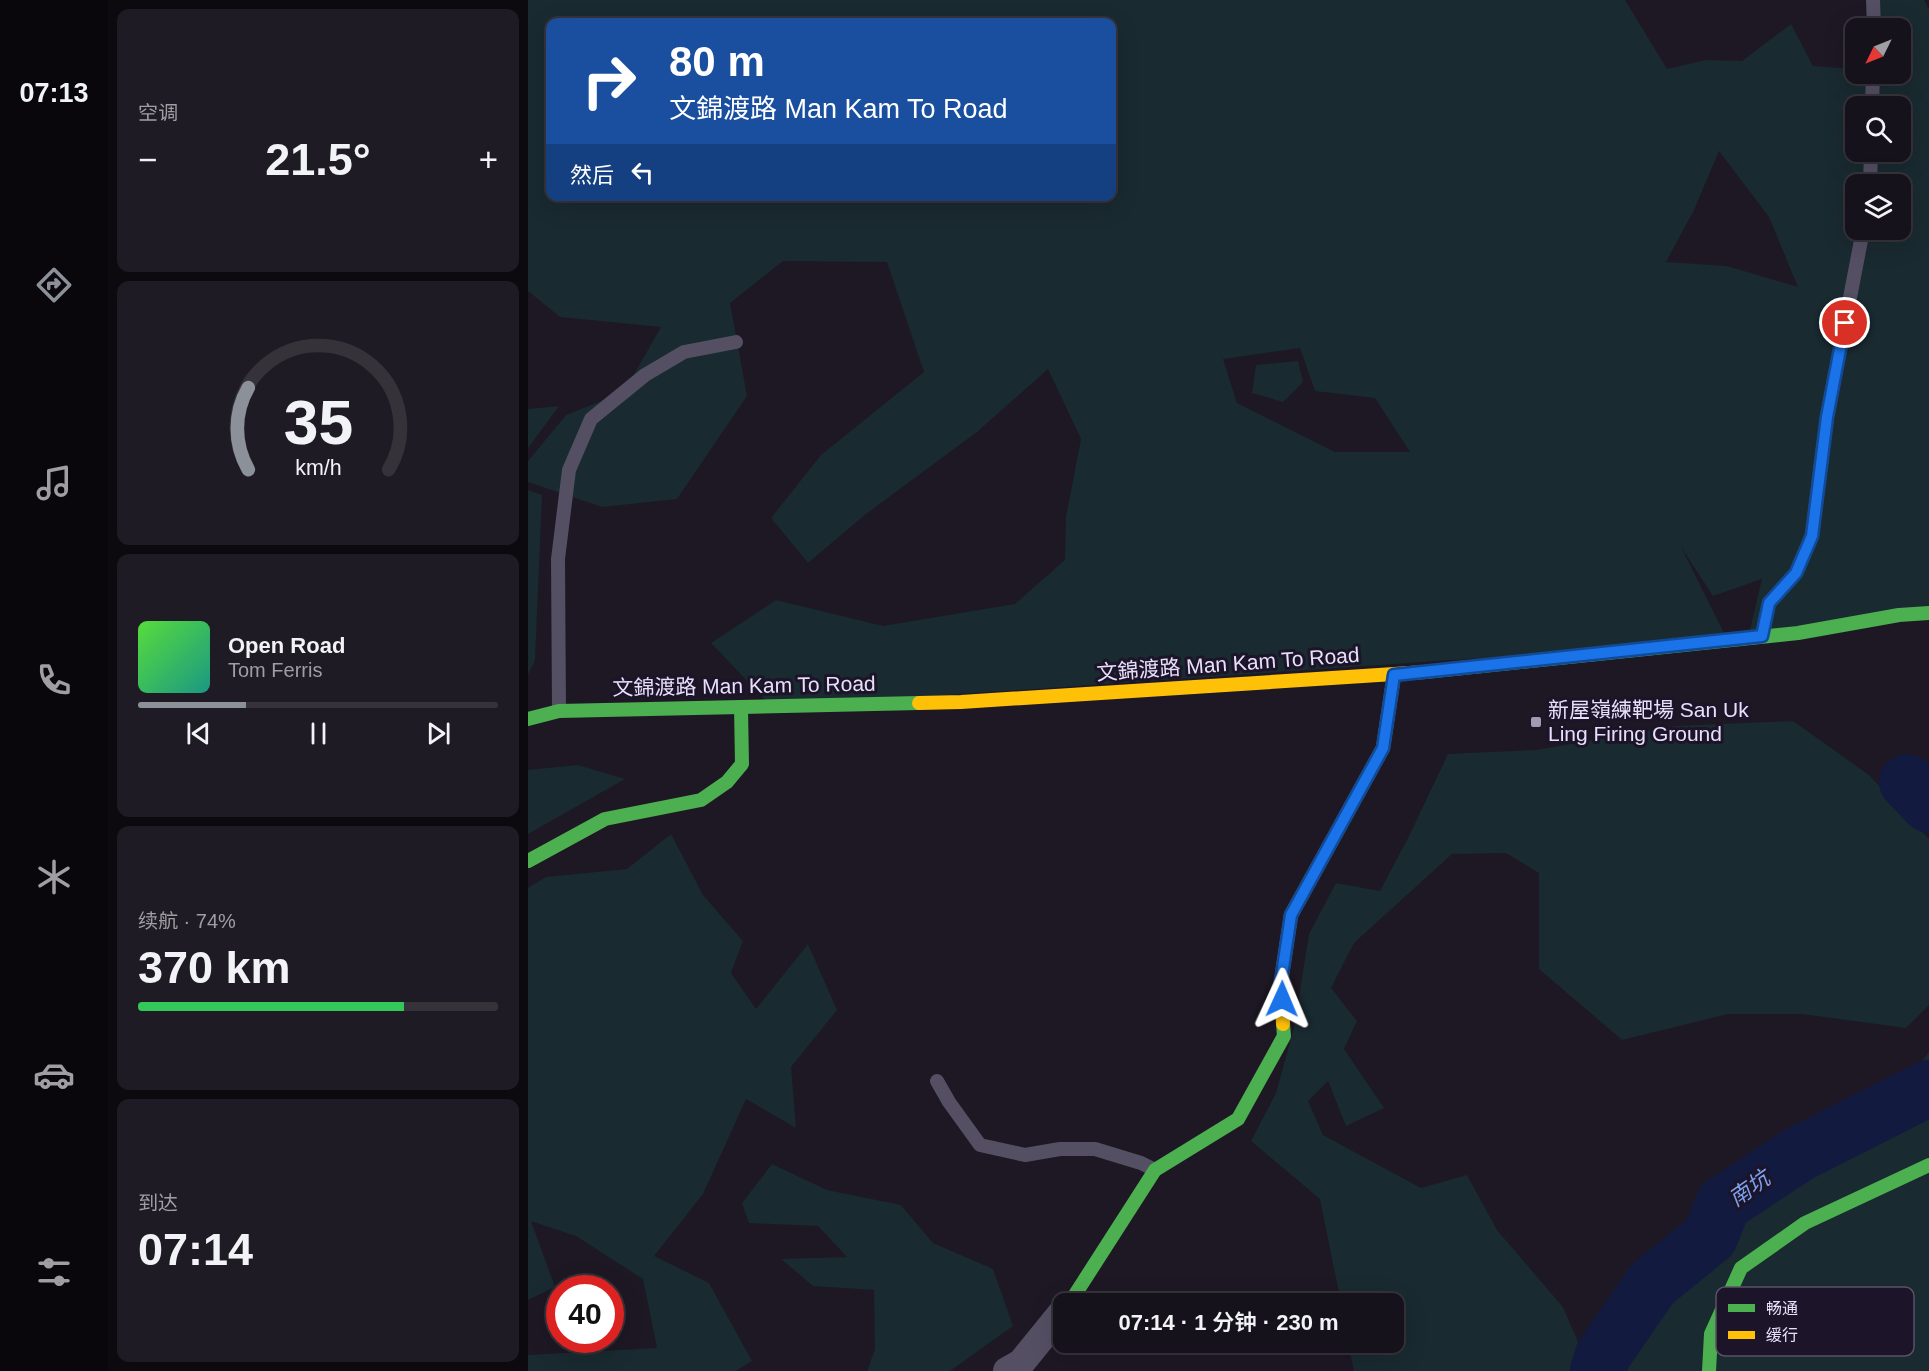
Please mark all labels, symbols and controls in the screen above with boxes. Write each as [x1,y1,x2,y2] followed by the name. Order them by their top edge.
[1845,18,1911,84] north arrow
[1845,18,1911,240] map controls
[669,38,765,85] text: 80 m
[570,42,648,120] icon: right
[19,78,89,108] text: 07:13
[669,94,1008,124] text: 文錦渡路 Man Kam To Road
[1845,96,1911,162] button: search
[138,102,178,124] text: 空调
[265,134,371,185] text: 21.5°
[138,141,157,178] text: −
[479,141,498,178] text: +
[626,156,659,189] icon: left
[570,163,614,188] text: 然后
[1845,174,1911,240] button: layers
[33,264,75,306] icon: directions
[1819,297,1870,348] pin
[1828,306,1861,339] icon: arrive
[283,388,353,457] text: 35
[295,457,341,481] text: km/h
[33,462,75,504] icon: music
[228,633,345,658] text: Open Road
[1096,643,1360,684] street label: 文錦渡路 Man Kam To Road
[33,659,75,701] icon: phone
[228,659,322,681] text: Tom Ferris
[612,672,876,699] street label: 文錦渡路 Man Kam To Road
[1548,698,1749,745] place label: 新屋嶺練靶場 San Uk Ling Firing Ground
[1529,715,1543,729] marker: 新屋嶺練靶場 San Uk Ling Firing Ground
[182,717,215,750] icon: previous
[302,717,335,750] icon: pause
[422,717,455,750] icon: next
[33,856,75,898] icon: climate
[138,910,236,932] text: 续航 · 74%
[138,942,291,993] text: 370 km
[1250,967,1314,1031] position arrow
[33,1054,75,1096] icon: car
[1724,1164,1777,1211] water label: 南坑
[138,1192,178,1214] text: 到达
[138,1224,253,1275] text: 07:14
[33,1251,75,1293] icon: filters
[546,1275,624,1353] speed limit sign: 40
[1716,1287,1914,1356] legend
[1766,1300,1798,1317] text: 畅通
[1118,1310,1339,1335] text: 07:14 · 1 分钟 · 230 m
[1766,1327,1798,1344] text: 缓行

